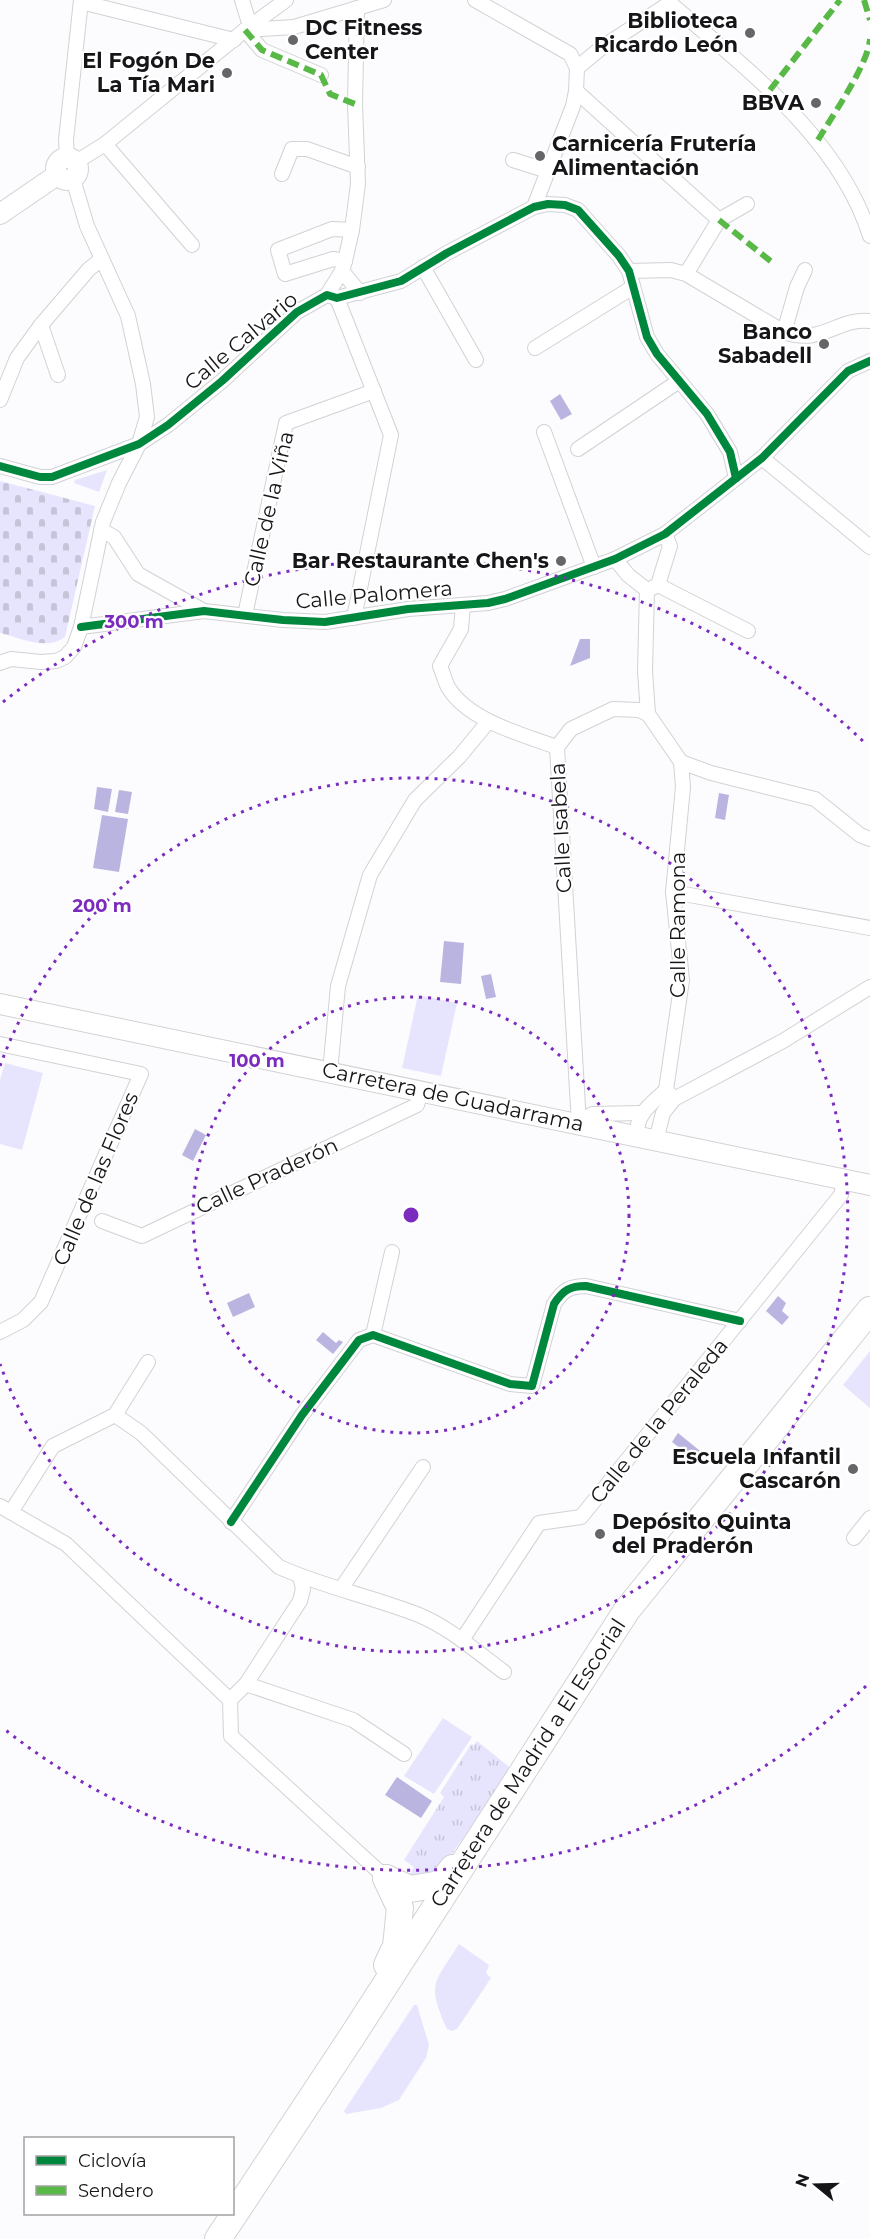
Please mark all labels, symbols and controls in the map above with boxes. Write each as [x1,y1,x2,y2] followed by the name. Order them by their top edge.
[594,8,738,57] place label: Biblioteca Ricardo León
[305,15,423,64] place label: DC Fitness Center
[743,26,757,40] marker: Biblioteca Ricardo León
[286,33,300,47] marker: DC Fitness Center
[82,48,215,97] place label: El Fogón De La Tía Mari
[220,66,234,80] marker: El Fogón De La Tía Mari
[742,90,805,115] place label: BBVA
[809,96,823,110] marker: BBVA
[551,131,757,180] place label: Carnicería Frutería Alimentación
[533,149,547,163] marker: Carnicería Frutería Alimentación
[179,286,302,395] street label: Calle Calvario
[718,319,812,368] place label: Banco Sabadell
[817,337,831,351] marker: Banco Sabadell
[238,429,299,589] street label: Calle de la Viña
[292,548,549,573] place label: Bar Restaurante Chen's
[554,554,568,568] marker: Bar Restaurante Chen's
[294,575,453,614] street label: Calle Palomera
[103,611,164,633] text: 300 m
[545,762,576,894] street label: Calle Isabela
[665,852,690,998] street label: Calle Ramona
[72,895,132,917] text: 200 m
[229,1050,285,1072] text: 100 m
[320,1057,586,1137] street label: Carretera de Guadarrama
[48,1088,143,1269] street label: Calle de las Flores
[192,1132,342,1219] street label: Calle Praderón
[401,1205,421,1225] centre of rings
[584,1333,733,1508] street label: Calle de la Peraleda
[672,1444,841,1493] place label: Escuela Infantil Cascarón
[846,1462,860,1476] marker: Escuela Infantil Cascarón
[612,1509,792,1558] place label: Depósito Quinta del Praderón
[593,1527,607,1541] marker: Depósito Quinta del Praderón
[425,1614,630,1912] street label: Carretera de Madrid a El Escorial
[24,2137,234,2215] legend
[78,2150,147,2172] text: Ciclovía
[786,2155,846,2215] north arrow
[791,2171,813,2189] text: N
[78,2180,153,2202] text: Sendero

